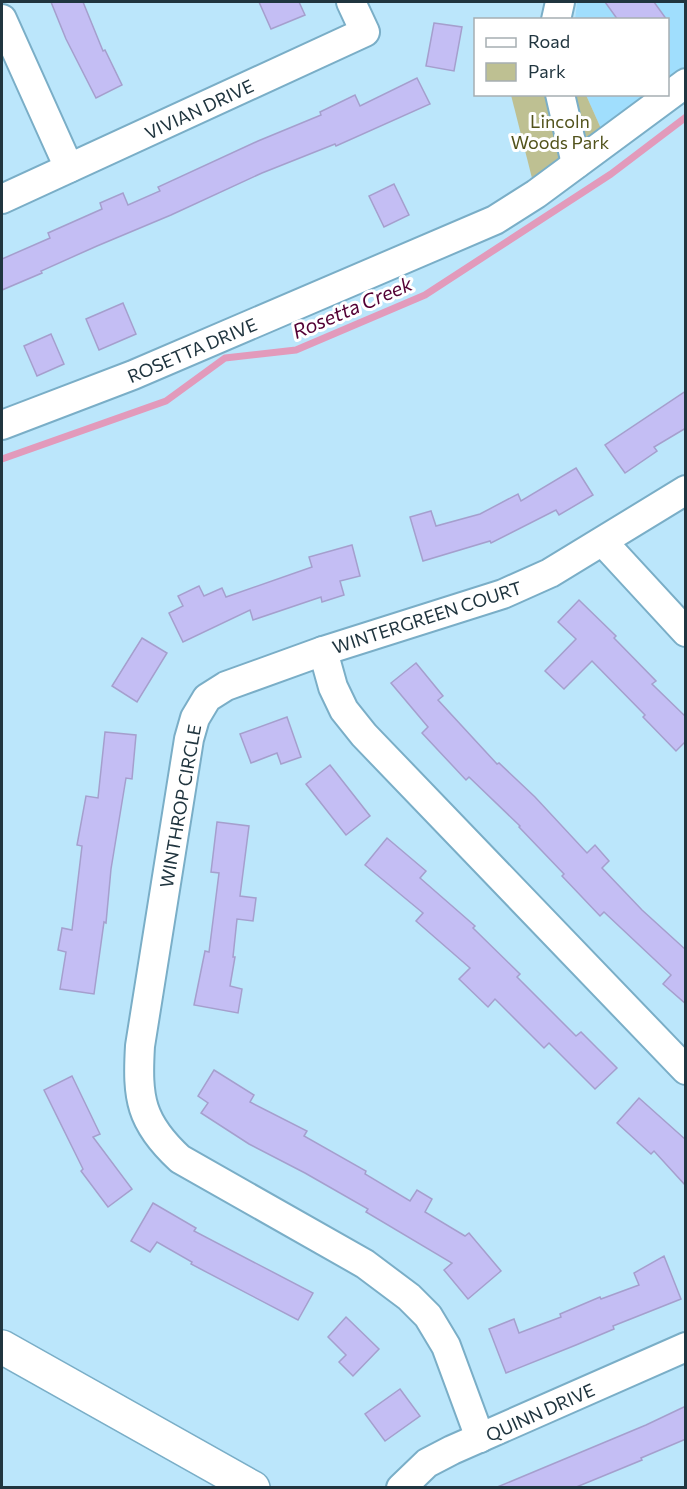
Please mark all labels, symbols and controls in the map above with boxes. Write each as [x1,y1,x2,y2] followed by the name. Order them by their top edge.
[474,18,669,96] legend
[528,30,570,52] text: Road
[528,60,566,82] text: Park
[141,74,257,144] street label: VIVIAN DRIVE
[511,110,609,153] park label: Lincoln Woods Park
[288,271,417,343] water label: Rosetta Creek
[124,313,260,387] street label: ROSETTA DRIVE
[329,576,525,658] street label: WINTERGREEN COURT
[155,723,205,889] street label: WINTHROP CIRCLE
[482,1378,598,1446] street label: QUINN DRIVE

